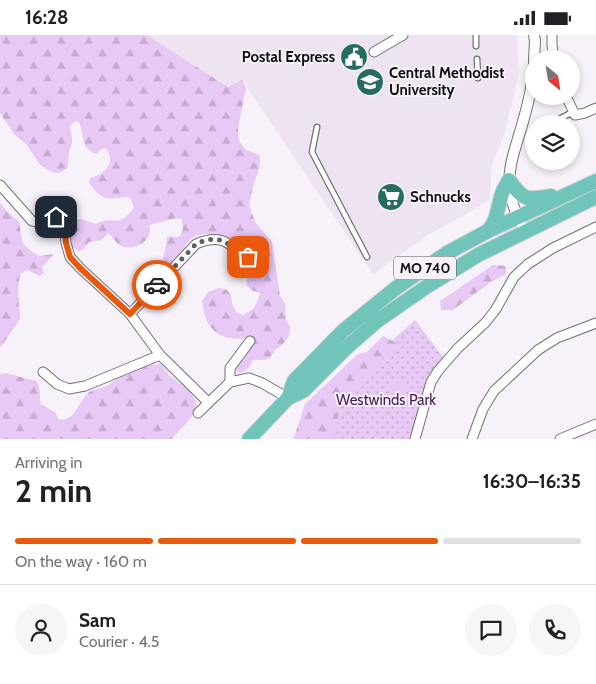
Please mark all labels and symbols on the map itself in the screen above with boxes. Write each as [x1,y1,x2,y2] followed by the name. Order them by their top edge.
[339,42,369,72] public building icon: Postal Express
[242,48,335,66] place label: Postal Express
[525,50,580,105] north arrow
[389,64,504,99] place label: Central Methodist University
[355,67,385,97] school or university icon: Central Methodist University
[376,182,406,212] supermarket icon: Schnucks
[410,188,471,206] place label: Schnucks
[35,196,77,238] pin
[227,236,269,278] pin
[394,257,456,279] road number: MO 740
[132,260,182,310] courier
[336,391,436,409] park label: Westwinds Park

